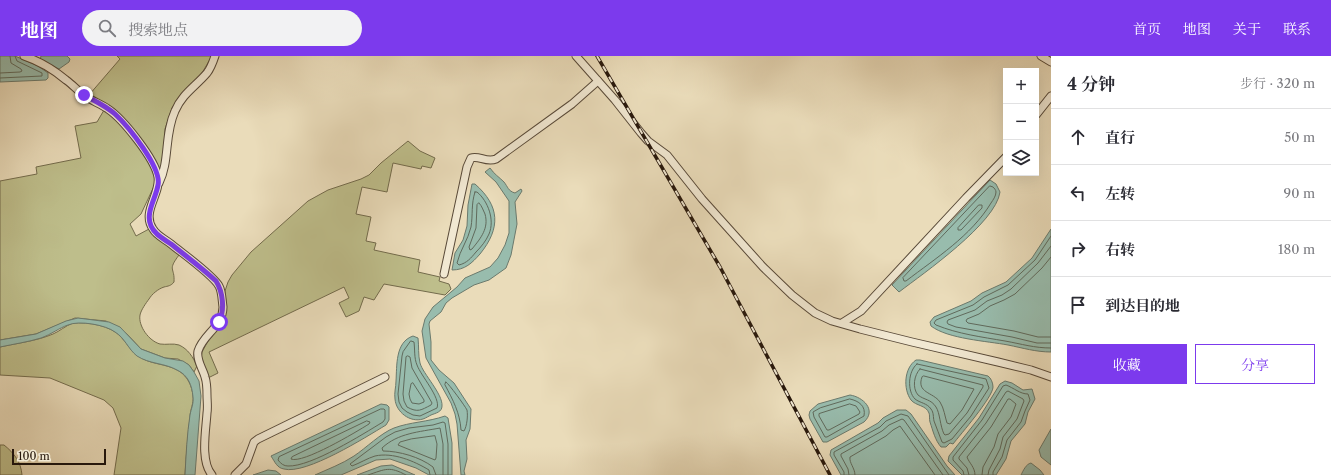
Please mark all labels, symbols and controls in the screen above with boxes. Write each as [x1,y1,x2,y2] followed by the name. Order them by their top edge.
[82,10,362,46] search box
[96,17,118,39] icon: search
[20,19,58,42] text: 地图
[128,20,188,39] text: 搜索地点
[1133,20,1161,38] text: 首页
[1183,20,1211,38] text: 地图
[1233,20,1261,38] text: 关于
[1283,20,1311,38] text: 联系
[1003,68,1039,176] map controls
[1003,68,1039,104] button: +
[1067,74,1115,94] text: 4 分钟
[1240,75,1315,91] text: 步行 · 320 m
[75,86,93,104] route end
[1003,104,1039,140] button: −
[1067,126,1089,148] icon: ahead
[1105,128,1135,147] text: 直行
[1284,129,1315,145] text: 50 m
[1003,140,1039,176] button: layers
[1067,182,1089,204] icon: left
[1105,184,1135,203] text: 左转
[1284,185,1315,201] text: 90 m
[1067,238,1089,260] icon: right
[1105,240,1135,259] text: 右转
[1278,241,1315,257] text: 180 m
[1067,294,1089,316] icon: arrive
[1105,296,1180,315] text: 到达目的地
[210,313,228,331] route start
[1067,344,1187,384] button: 收藏
[1195,344,1315,384] button: 分享
[12,447,106,466] scale bar
[18,449,50,463] text: 100 m

